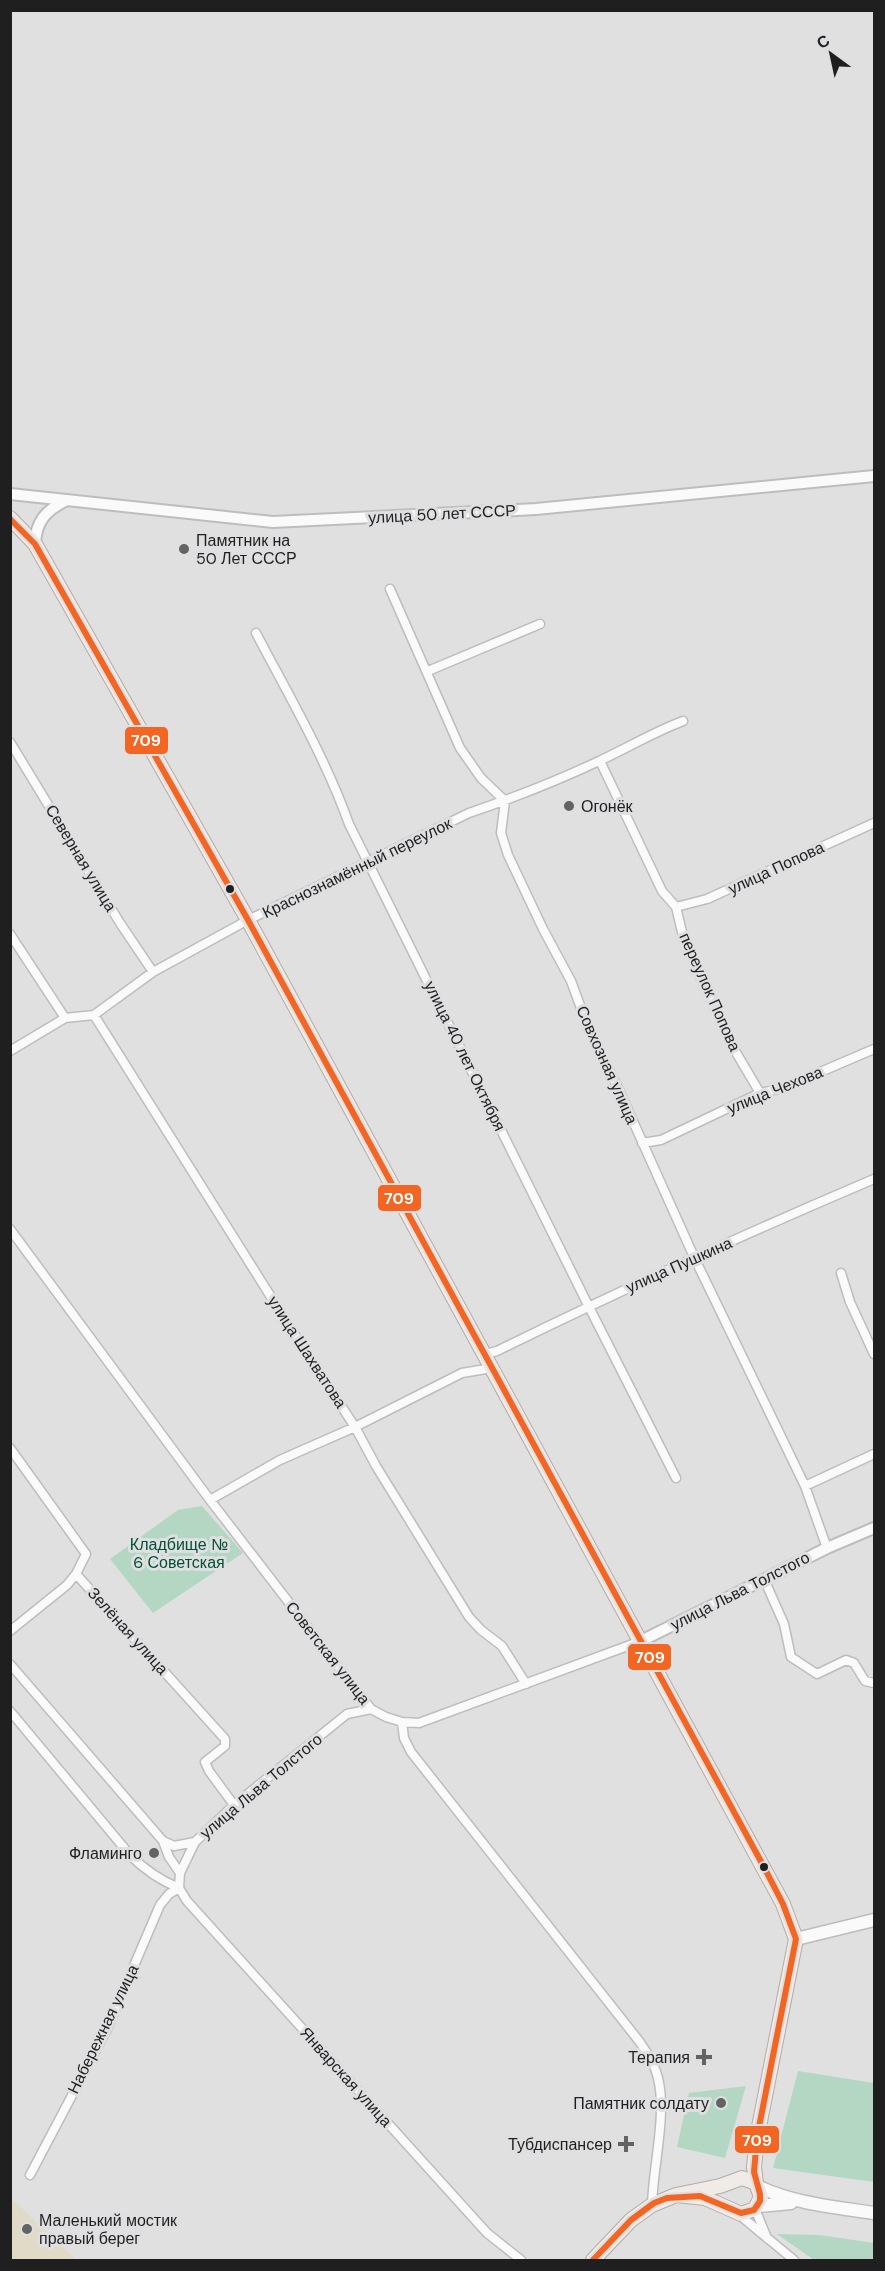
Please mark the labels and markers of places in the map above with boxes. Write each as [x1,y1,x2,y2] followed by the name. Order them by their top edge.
[196,530,297,569] place label: Памятник на 50 Лет СССР
[177,542,191,556] marker: Памятник на 50 Лет СССР
[581,796,634,817] place label: Огонёк
[562,799,576,813] marker: Огонёк
[224,883,236,895] unlabelled marker
[69,1843,142,1864] place label: Фламинго
[147,1846,161,1860] marker: Фламинго
[758,1861,770,1873] unlabelled marker
[628,2047,690,2068] place label: Терапия
[695,2048,713,2066] marker: Терапия
[573,2093,709,2114] place label: Памятник солдату
[714,2096,728,2110] marker: Памятник солдату
[508,2134,612,2155] place label: Тубдиспансер
[617,2135,635,2153] marker: Тубдиспансер
[39,2210,178,2249] place label: Маленький мостик правый берег
[20,2222,34,2236] marker: Маленький мостик правый берег

